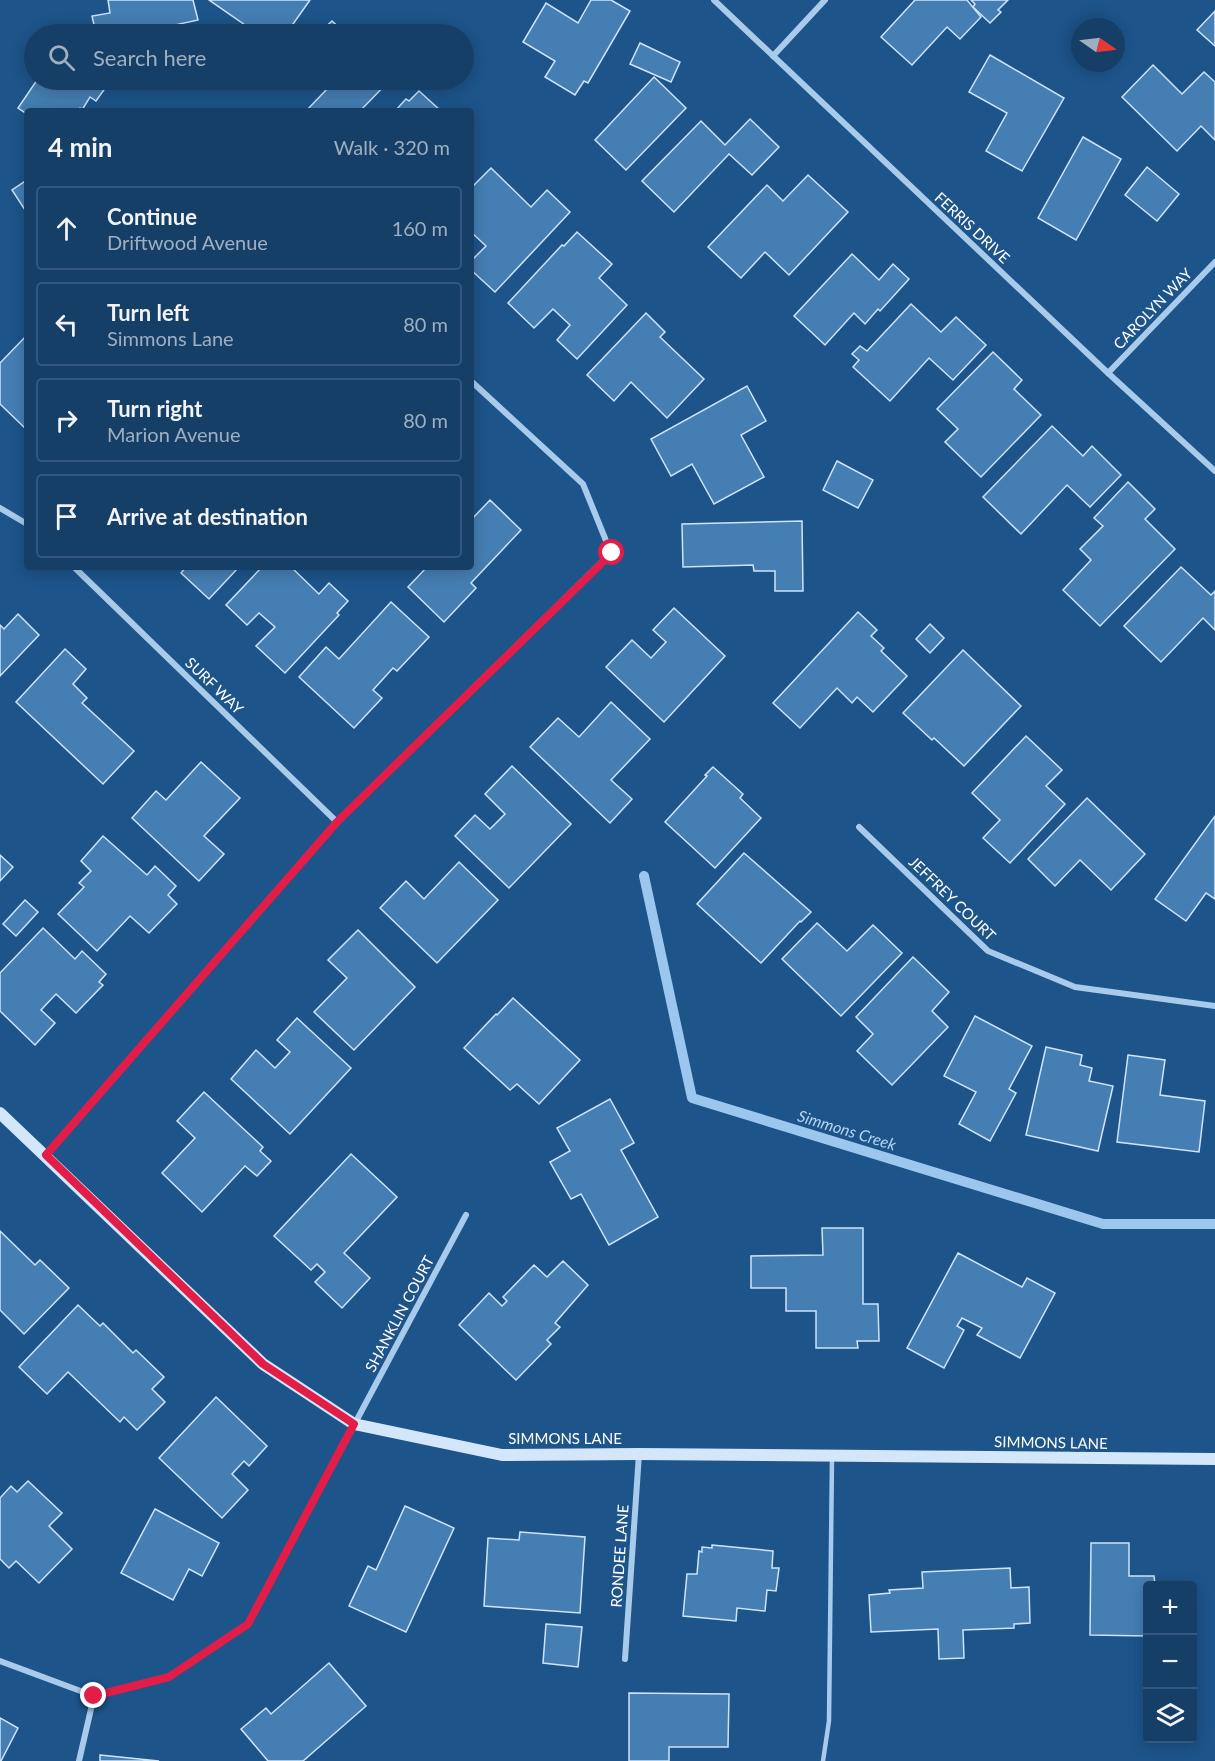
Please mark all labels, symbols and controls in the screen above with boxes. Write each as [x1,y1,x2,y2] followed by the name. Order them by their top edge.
[1071,18,1125,72] north arrow
[24,24,474,90] search box
[45,41,78,74] icon: search
[93,44,206,71] text: Search here
[48,131,112,163] text: 4 min
[334,135,450,159] text: Walk · 320 m
[931,188,1014,267] street label: FERRIS DRIVE
[107,203,197,230] text: Continue
[50,212,83,245] icon: ahead
[392,216,448,240] text: 160 m
[107,230,268,254] text: Driftwood Avenue
[1109,264,1196,353] street label: CAROLYN WAY
[107,299,189,326] text: Turn left
[50,308,83,341] icon: left
[403,312,448,336] text: 80 m
[107,326,234,350] text: Simmons Lane
[107,395,202,422] text: Turn right
[50,404,83,437] icon: right
[403,408,448,432] text: 80 m
[107,422,240,446] text: Marion Avenue
[50,500,83,533] icon: arrive
[107,503,308,530] text: Arrive at destination
[598,539,624,565] route start
[182,653,248,718] street label: SURF WAY
[906,852,1000,944] street label: JEFFREY COURT
[796,1106,899,1154] water label: Simmons Creek
[361,1252,437,1375] street label: SHANKLIN COURT
[508,1429,622,1447] street label: SIMMONS LANE
[994,1432,1108,1452] street label: SIMMONS LANE
[606,1504,632,1608] street label: RONDEE LANE
[1143,1581,1197,1743] map controls
[1143,1581,1197,1635] button: +
[1143,1635,1197,1689] button: −
[80,1682,106,1708] route end
[1143,1689,1197,1743] button: layers

